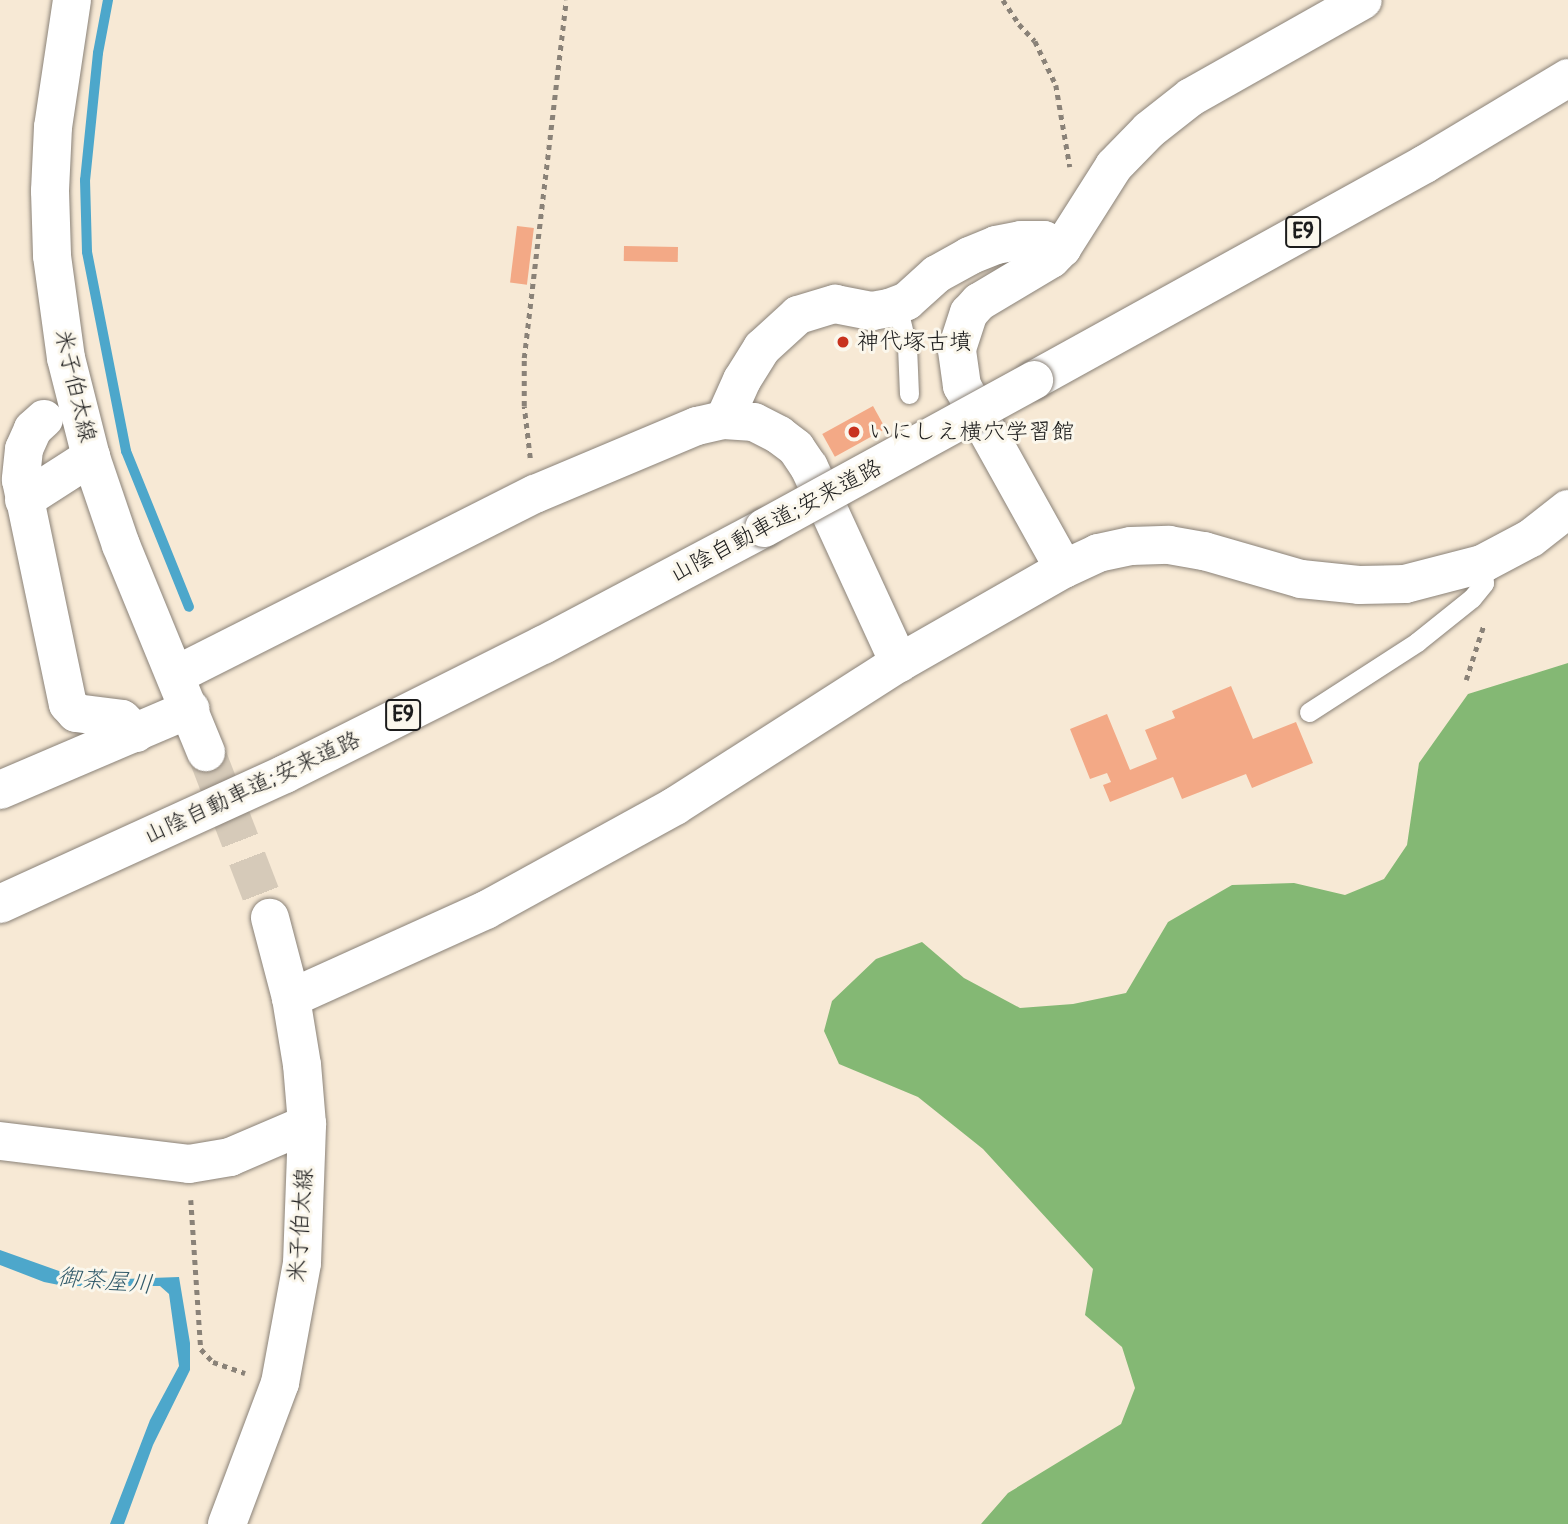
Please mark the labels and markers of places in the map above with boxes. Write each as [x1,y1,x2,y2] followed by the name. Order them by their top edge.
[857,328,972,356] place label: 神代塚古墳
[835,334,851,350] marker: 神代塚古墳
[868,418,1075,446] place label: いにしえ横穴学習館
[846,424,862,440] marker: いにしえ横穴学習館

